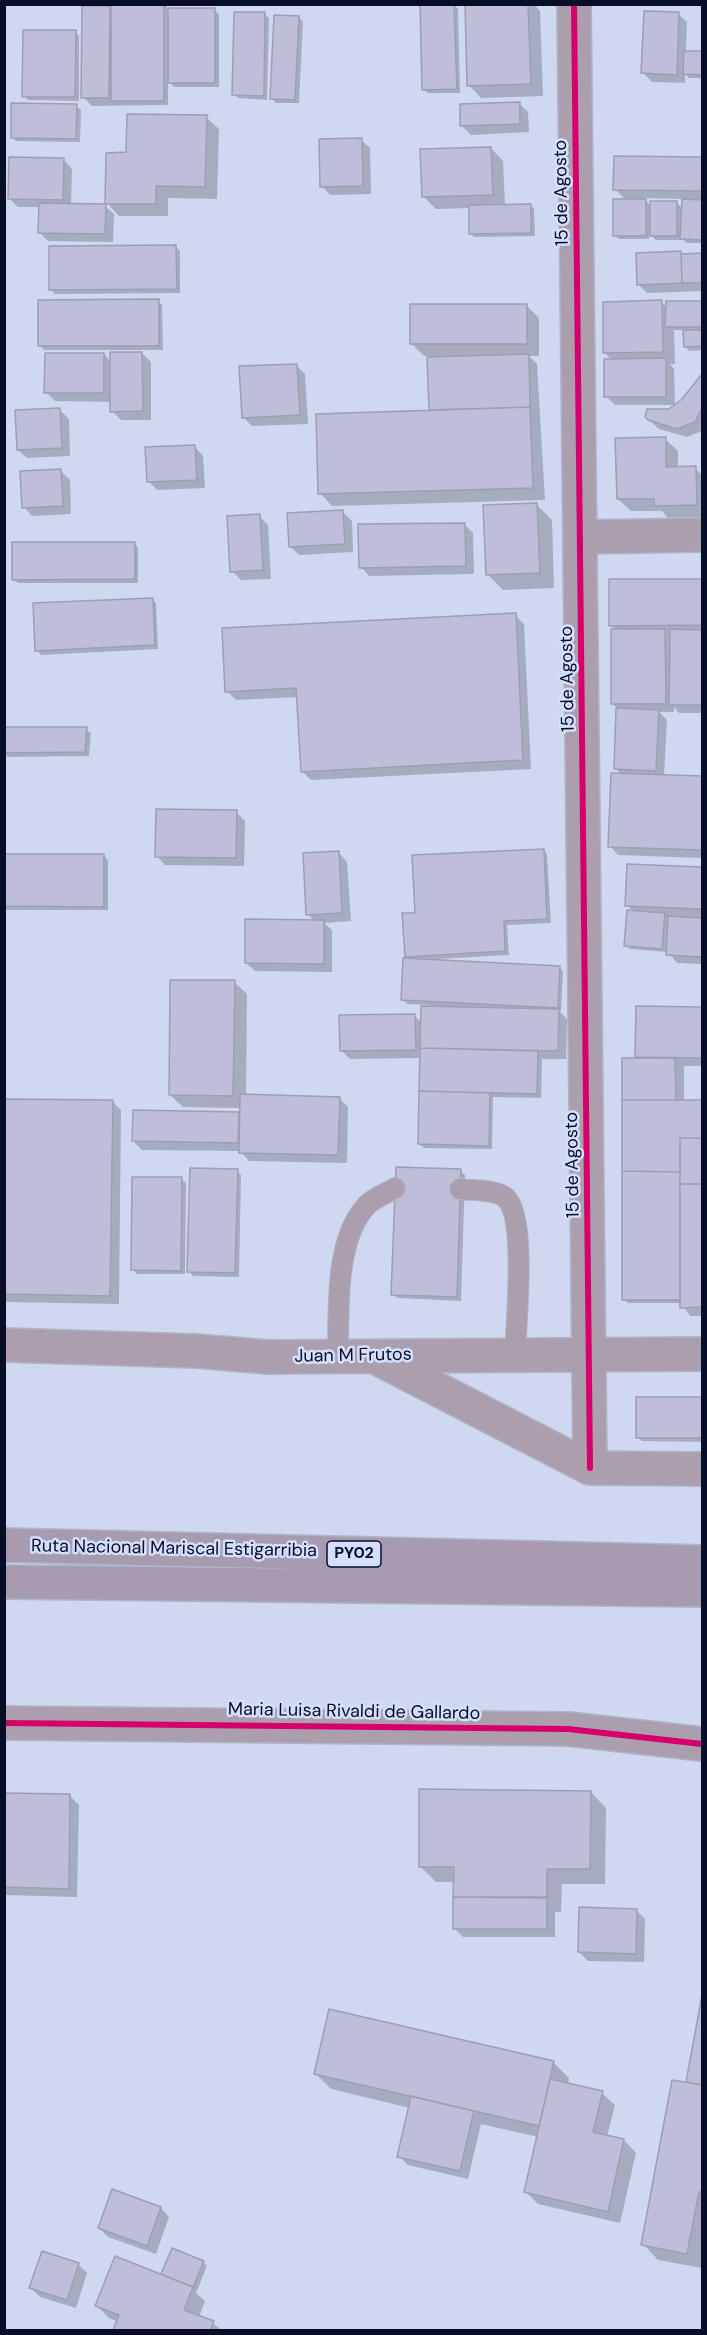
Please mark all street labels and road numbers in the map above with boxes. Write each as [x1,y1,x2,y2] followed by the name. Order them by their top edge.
[550,140,574,246] street label: 15 de Agosto
[556,626,580,732] street label: 15 de Agosto
[561,1112,585,1218] street label: 15 de Agosto
[294,1344,412,1368] street label: Juan M Frutos
[31,1536,317,1562] street label: Ruta Nacional Mariscal Estigarribia
[327,1541,381,1567] road number: PY02
[228,1699,480,1725] street label: Maria Luisa Rivaldi de Gallardo

